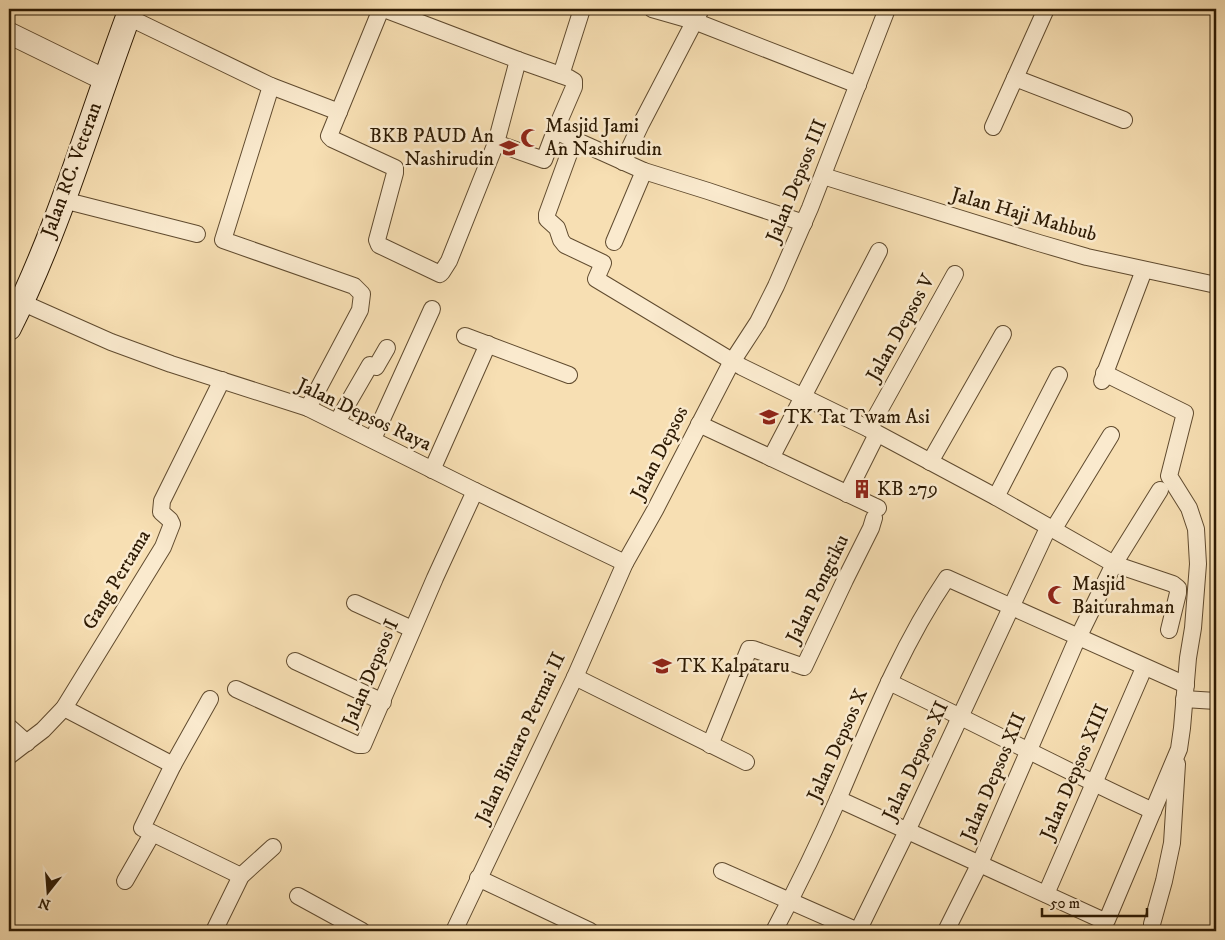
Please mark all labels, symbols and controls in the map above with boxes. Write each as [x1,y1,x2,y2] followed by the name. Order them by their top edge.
[35,99,108,243] street label: Jalan RC. Veteran
[545,114,662,162] place label: Masjid Jami An Nashirudin
[760,116,833,248] street label: Jalan Depsos III
[369,124,495,172] place label: BKB PAUD An Nashirudin
[519,127,541,149] mosque icon: Masjid Jami An Nashirudin
[498,137,520,159] school or university icon: BKB PAUD An Nashirudin
[946,182,1100,248] street label: Jalan Haji Mahbub
[860,270,941,388] street label: Jalan Depsos V
[291,372,436,457] street label: Jalan Depsos Raya
[625,402,694,506] street label: Jalan Depsos
[784,405,930,430] place label: TK Tat Twam Asi
[758,406,780,428] school or university icon: TK Tat Twam Asi
[877,477,938,502] place label: KB 279
[851,478,873,500] building icon: KB 279
[77,525,157,635] street label: Gang Pertama
[780,531,855,649] street label: Jalan Pongtiku
[1072,572,1175,620] place label: Masjid Baiturahman
[1046,584,1068,606] mosque icon: Masjid Baiturahman
[336,616,405,732] street label: Jalan Depsos I
[469,648,572,829] street label: Jalan Bintaro Permai II
[677,654,790,679] place label: TK Kalpataru
[651,655,673,677] school or university icon: TK Kalpataru
[801,684,874,807] street label: Jalan Depsos X
[877,697,955,826] street label: Jalan Depsos XI
[1034,700,1115,846] street label: Jalan Depsos XIII
[955,709,1032,847] street label: Jalan Depsos XII
[22,868,72,918] north arrow
[1042,885,1148,917] scale bar
[36,893,53,914] text: N
[1050,894,1080,913] text: 50 m

